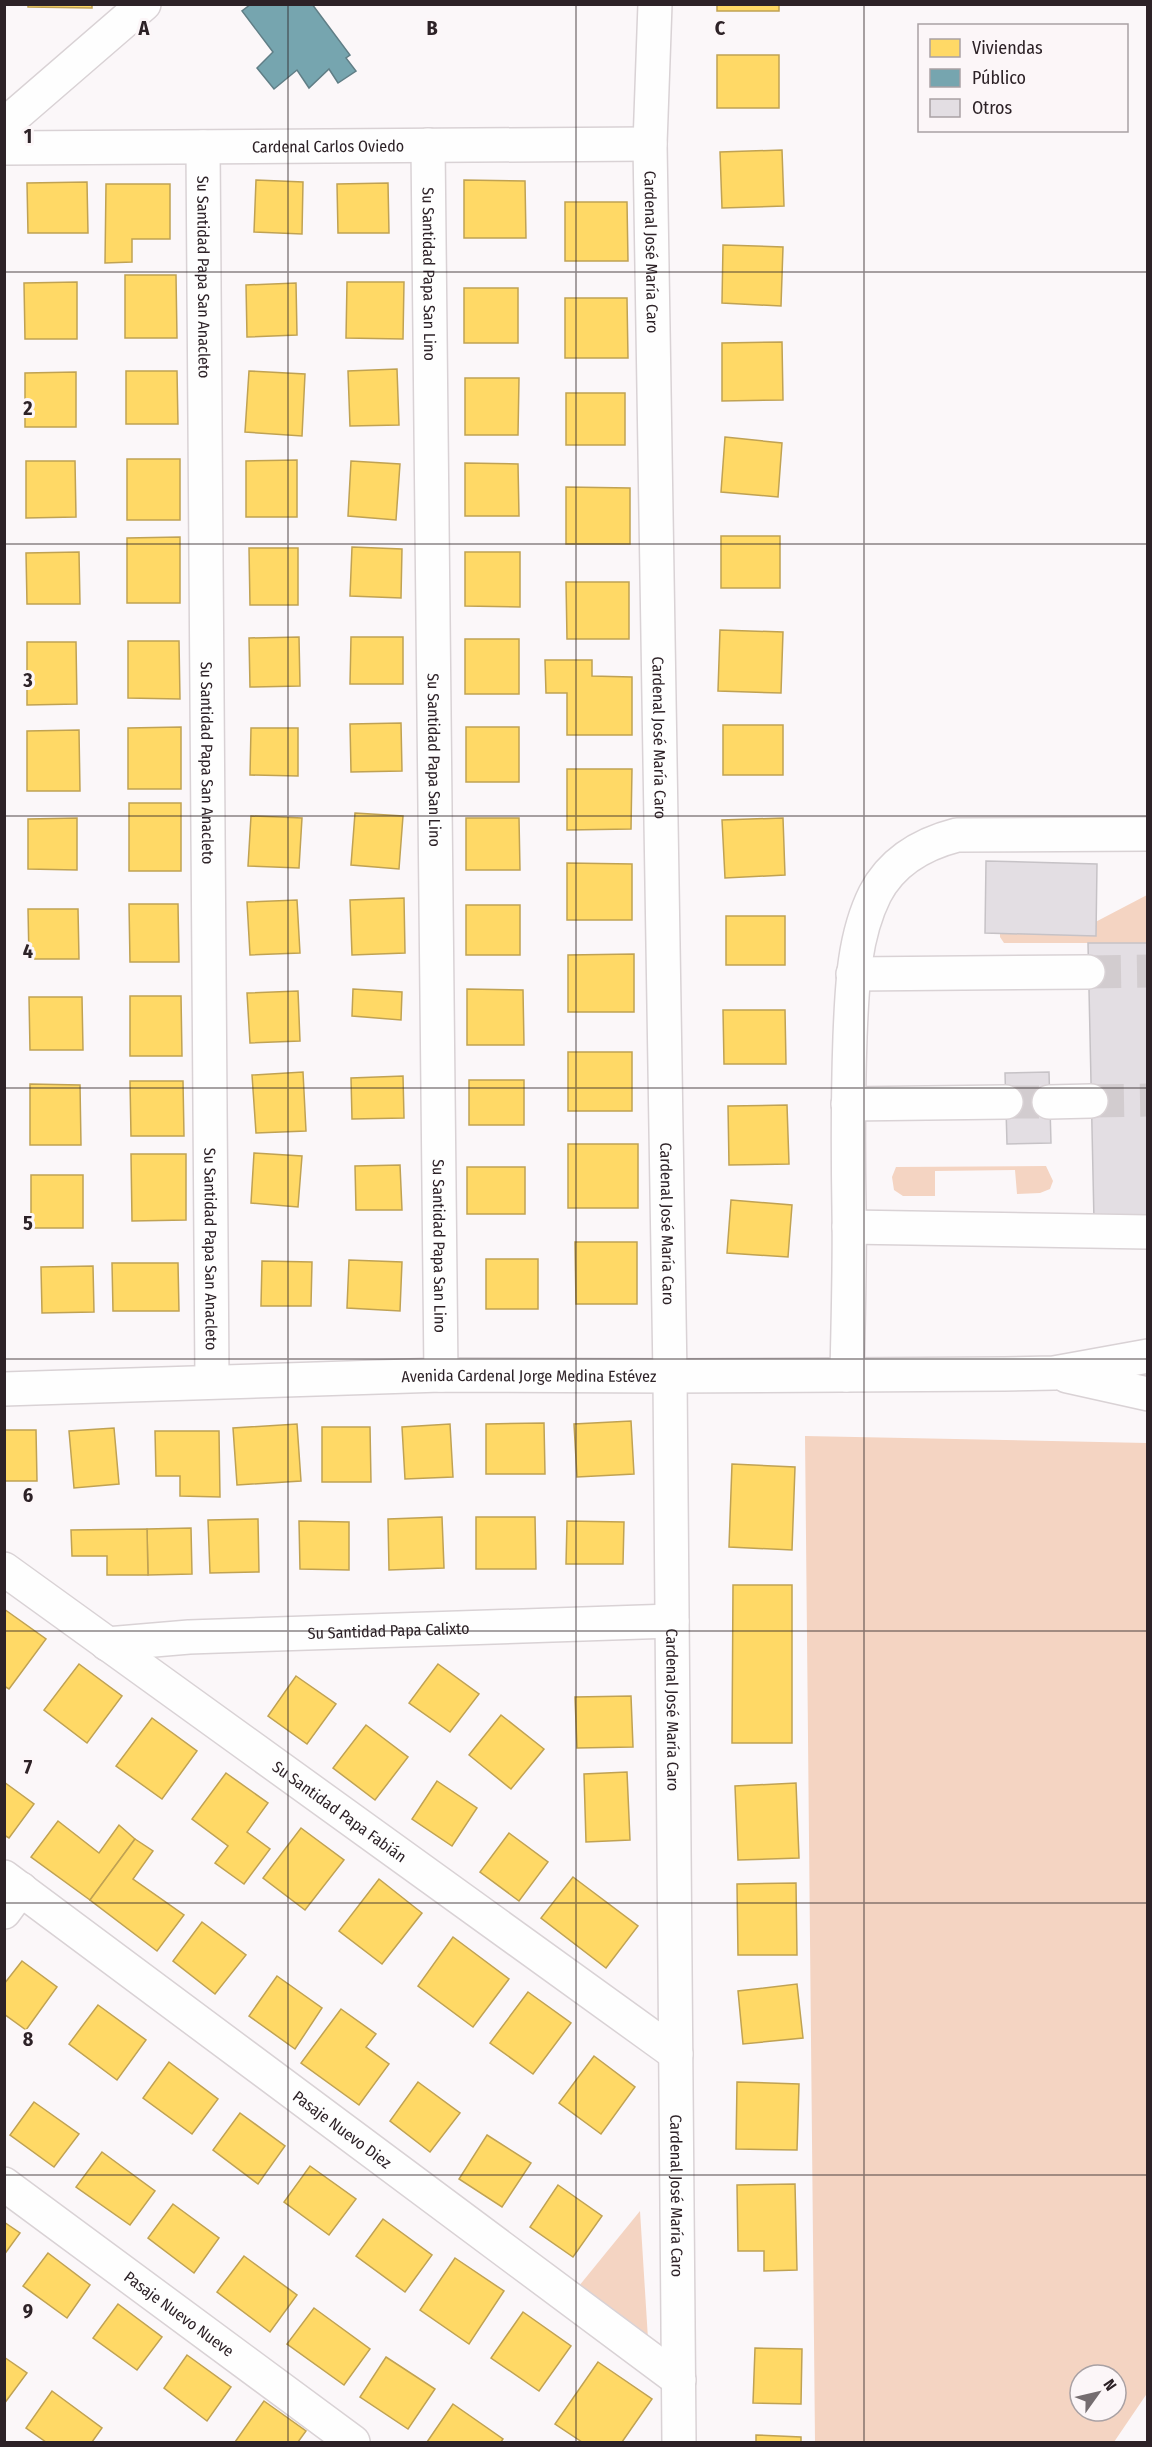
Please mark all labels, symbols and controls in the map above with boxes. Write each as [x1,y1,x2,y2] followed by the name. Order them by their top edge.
[138,16,151,40] text: A
[426,16,438,40] text: B
[715,16,726,40] text: C
[918,24,1128,132] legend
[972,37,1043,59] text: Viviendas
[972,67,1026,89] text: Público
[972,97,1012,119] text: Otros
[24,124,32,148] text: 1
[252,137,404,156] street label: Cardenal Carlos Oviedo
[640,170,662,333] street label: Cardenal José María Caro
[193,176,214,378] street label: Su Santidad Papa San Anacleto
[418,187,439,361] street label: Su Santidad Papa San Lino
[22,396,33,420] text: 2
[648,656,670,819] street label: Cardenal José María Caro
[197,662,217,864] street label: Su Santidad Papa San Anacleto
[22,668,33,692] text: 3
[424,673,444,847] street label: Su Santidad Papa San Lino
[23,939,33,963] text: 4
[656,1142,678,1305] street label: Cardenal José María Caro
[200,1148,221,1350] street label: Su Santidad Papa San Anacleto
[429,1159,450,1333] street label: Su Santidad Papa San Lino
[23,1211,33,1235] text: 5
[401,1366,656,1386] street label: Avenida Cardenal Jorge Medina Estévez
[23,1483,33,1507] text: 6
[307,1619,470,1643] street label: Su Santidad Papa Calixto
[662,1628,683,1791] street label: Cardenal José María Caro
[24,1755,33,1779] text: 7
[269,1757,410,1866] street label: Su Santidad Papa Fabián
[23,2027,34,2051] text: 8
[289,2087,395,2172] street label: Pasaje Nuevo Diez
[666,2114,687,2277] street label: Cardenal José María Caro
[120,2267,238,2361] street label: Pasaje Nuevo Nueve
[23,2299,33,2323] text: 9
[1068,2363,1128,2423] north arrow
[1099,2376,1121,2394] text: N

